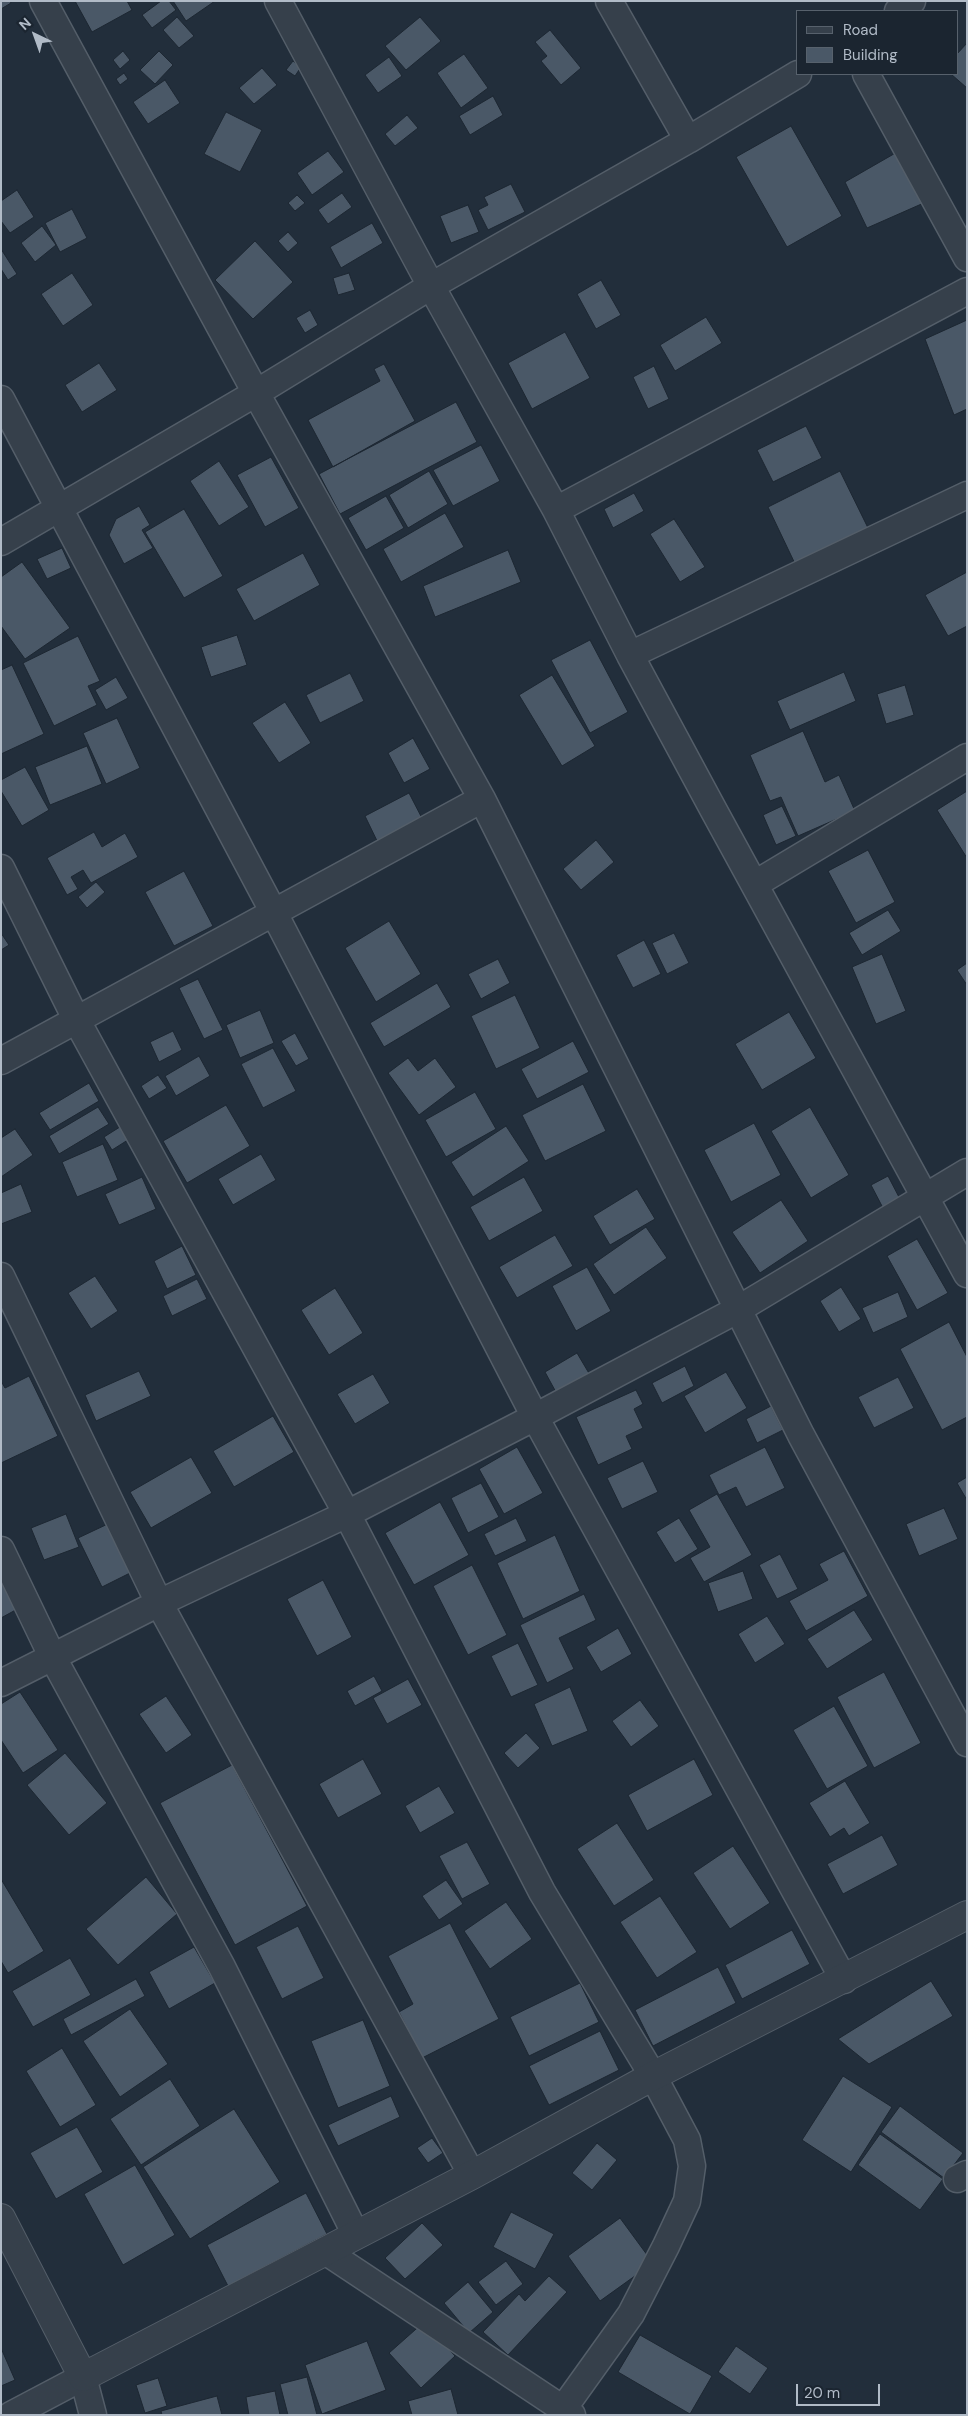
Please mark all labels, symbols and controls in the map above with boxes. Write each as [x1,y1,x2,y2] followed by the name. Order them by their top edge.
[10,10,60,60] north arrow
[796,10,958,75] legend
[15,14,35,34] text: N
[843,20,878,40] text: Road
[843,45,898,65] text: Building
[798,2374,882,2406] scale bar
[804,2383,840,2403] text: 20 m

